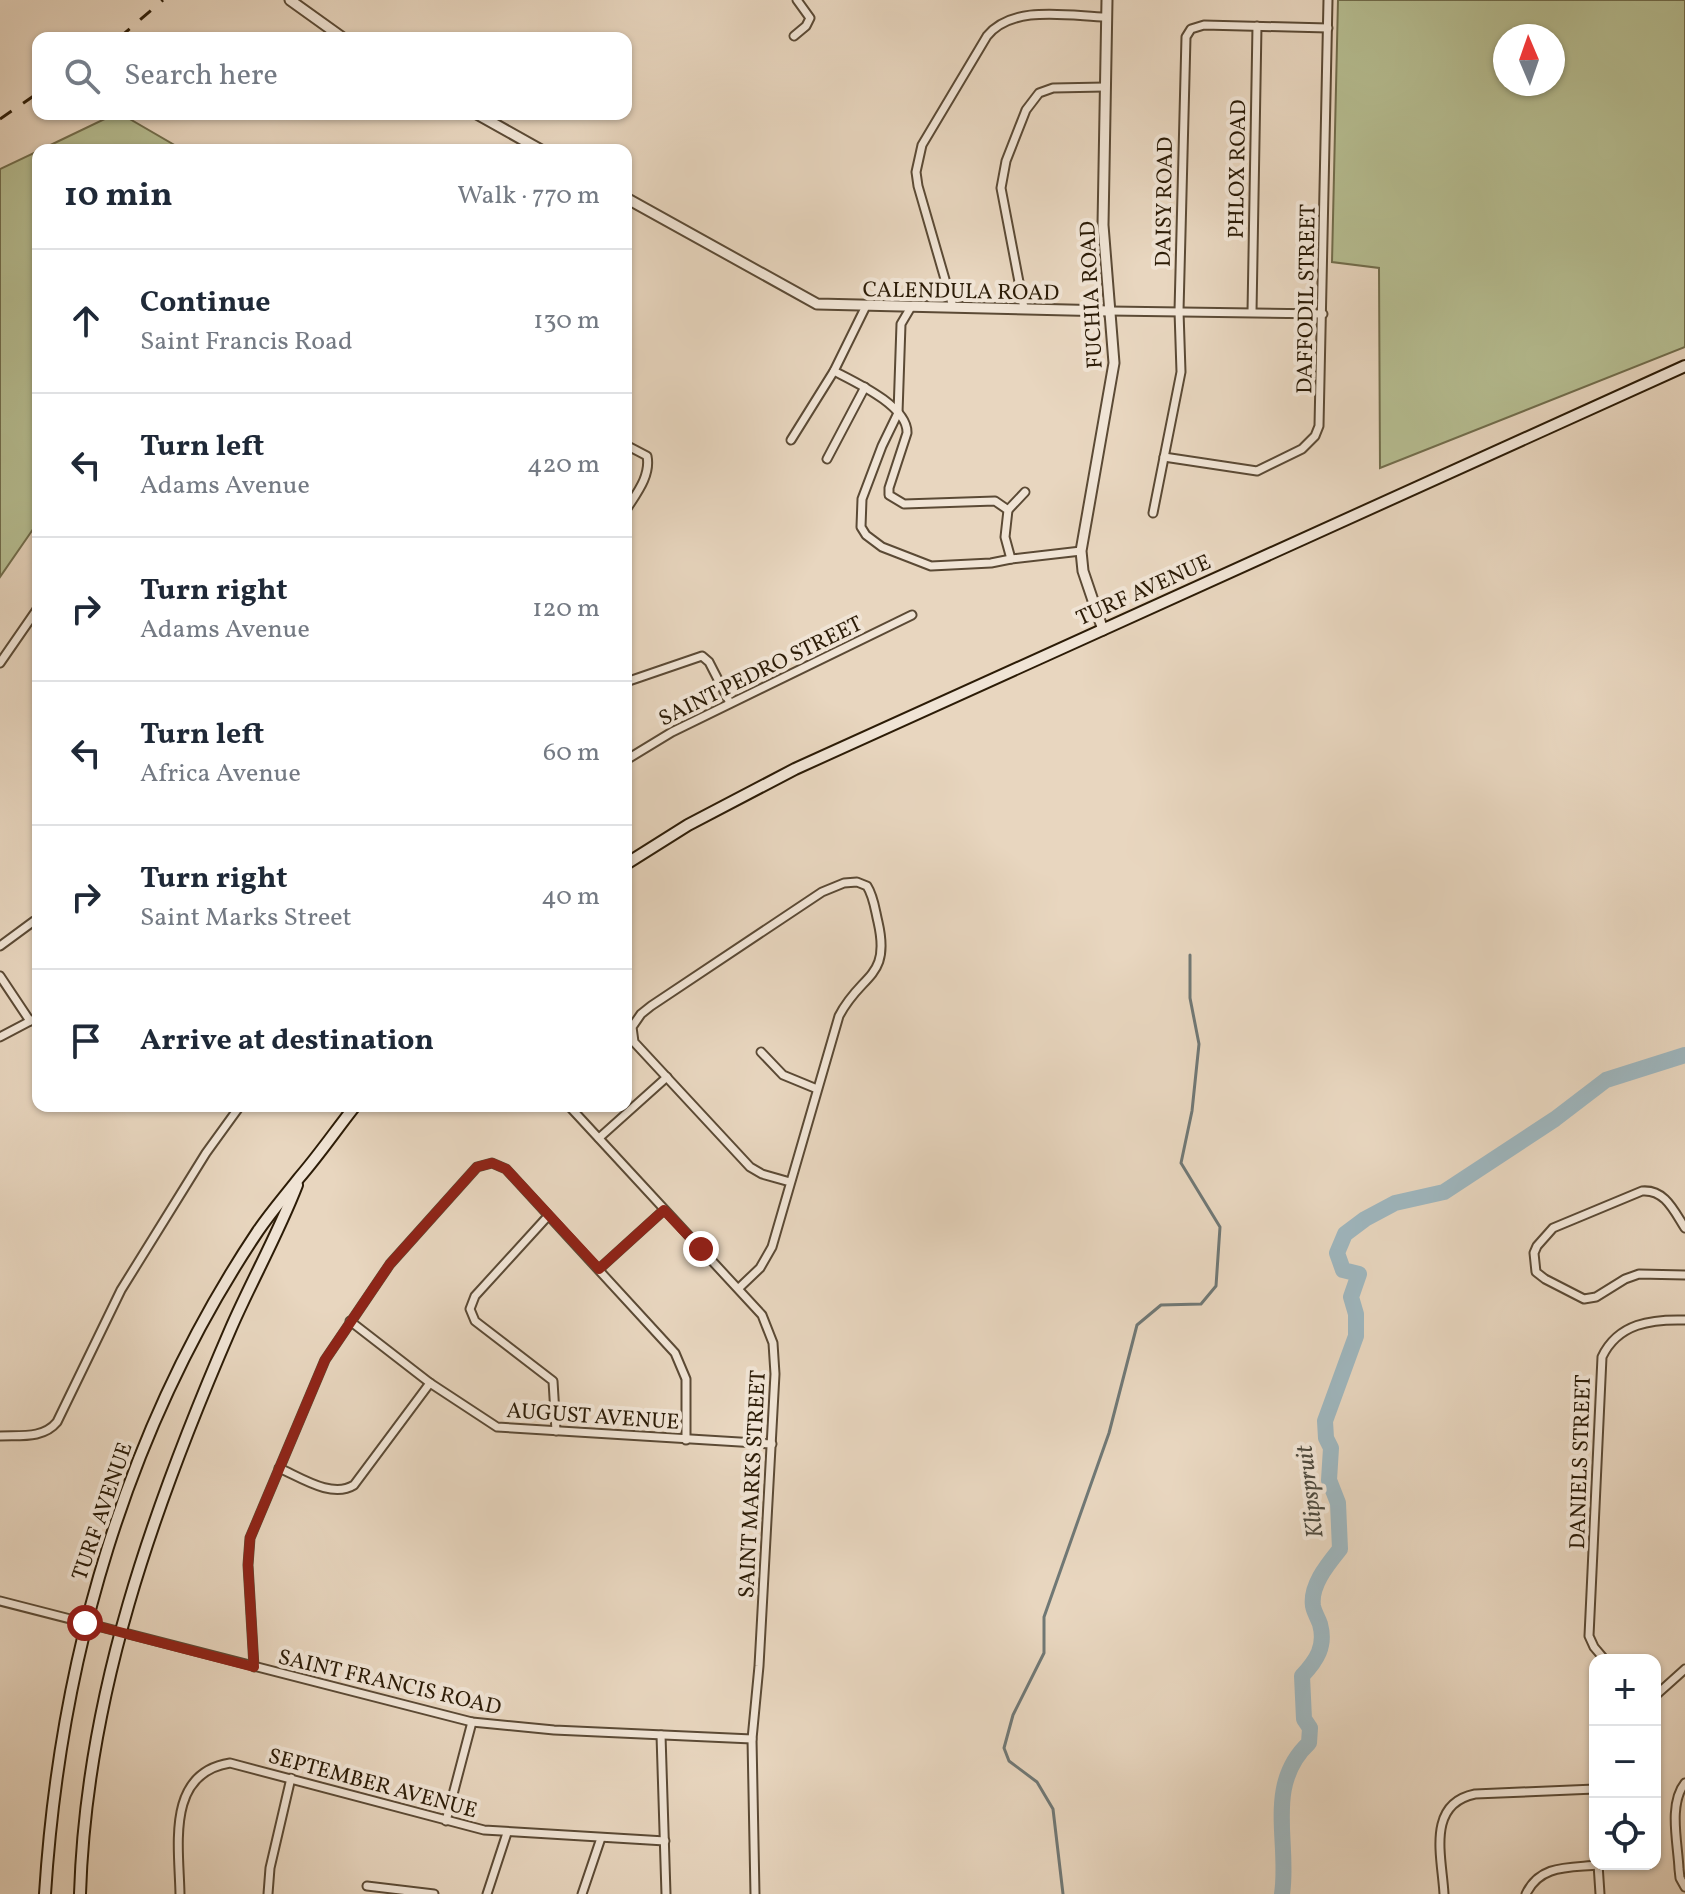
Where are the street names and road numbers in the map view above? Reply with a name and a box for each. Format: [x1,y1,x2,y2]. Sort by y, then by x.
street label: PHLOX ROAD [1222,99,1255,239]
street label: DAISY ROAD [1149,137,1182,268]
street label: DAFFODIL STREET [1290,204,1325,394]
street label: FUCHIA ROAD [1073,220,1112,370]
street label: CALENDULA ROAD [862,275,1060,310]
street label: TURF AVENUE [1072,548,1216,635]
street label: SAINT PEDRO STREET [654,609,868,735]
street label: SAINT MARKS STREET [732,1369,775,1599]
street label: DANIELS STREET [1563,1374,1600,1550]
street label: AUGUST AVENUE [505,1396,680,1439]
street label: TURF AVENUE [65,1438,142,1585]
street label: SAINT FRANCIS ROAD [275,1643,504,1724]
street label: SEPTEMBER AVENUE [264,1742,480,1827]

